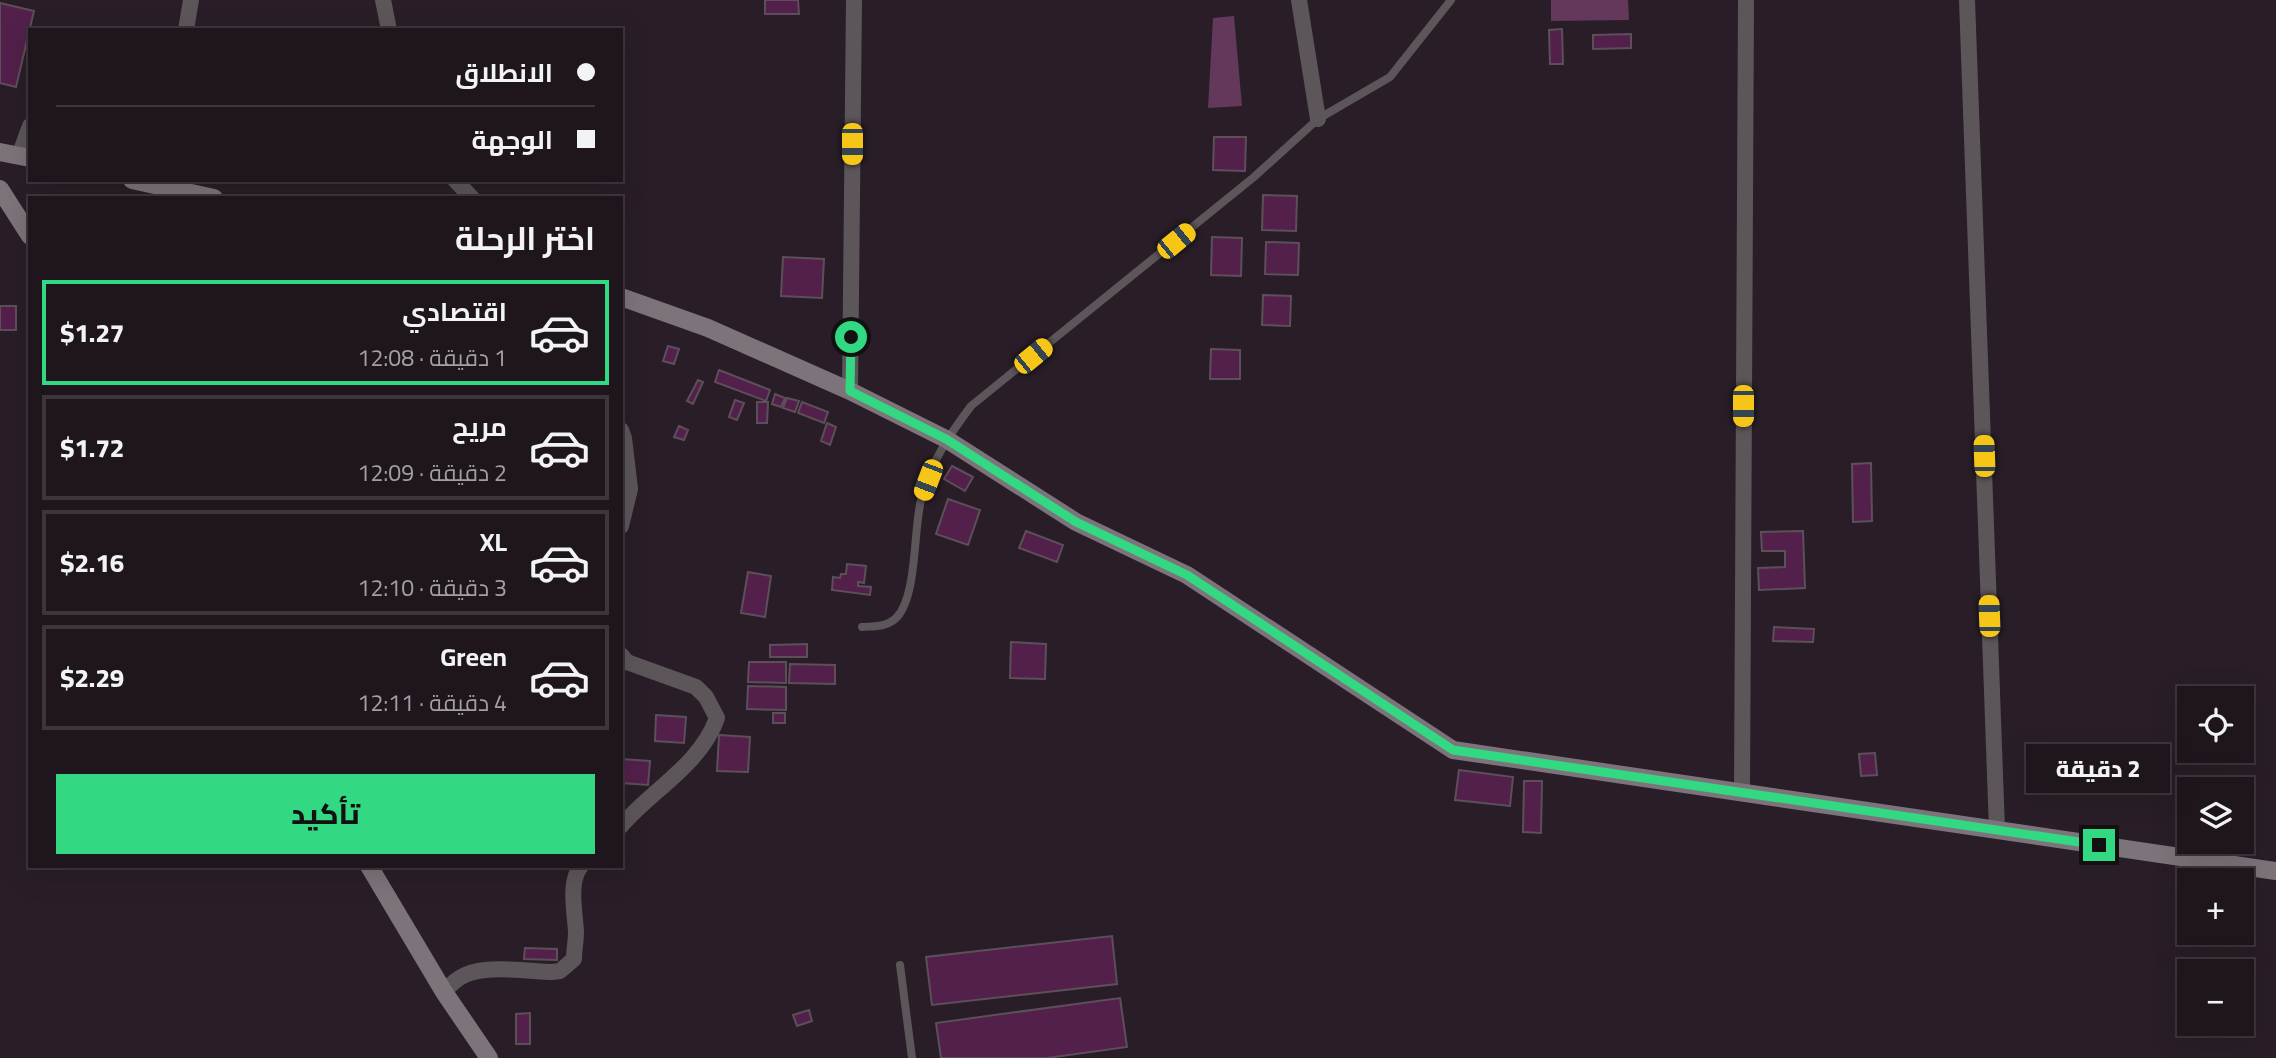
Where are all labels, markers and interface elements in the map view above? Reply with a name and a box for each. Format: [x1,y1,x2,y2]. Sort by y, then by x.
text: الانطلاق [455,48,553,97]
text: الوجهة [472,115,553,164]
car [842,123,863,165]
text: اختر الرحلة [455,208,595,268]
car [1154,220,1199,262]
text: اقتصادي [402,287,507,336]
icon: car [528,301,591,364]
text: $1.27 [60,308,124,357]
route start [835,321,867,353]
car [1011,335,1056,377]
text: 1 دقيقة · 12:08 [358,336,507,379]
car [1733,385,1754,427]
text: مريح [452,402,507,451]
icon: car [528,416,591,479]
text: $1.72 [60,423,124,472]
car [1973,435,1996,477]
text: 2 دقيقة · 12:09 [358,451,507,494]
car [911,457,946,503]
text: XL [480,517,507,566]
icon: car [528,531,591,594]
text: $2.16 [60,538,124,587]
text: 3 دقيقة · 12:10 [358,566,507,609]
car [1978,595,2001,637]
text: Green [440,632,507,681]
icon: car [528,646,591,709]
text: $2.29 [60,653,124,702]
text: 4 دقيقة · 12:11 [358,681,507,724]
map controls [2177,686,2254,1036]
button: locate [2177,686,2254,763]
callout: 2 دقيقة [2027,744,2171,792]
text: 2 دقيقة [2056,747,2140,790]
button: تأكيد [56,774,595,854]
button: layers [2177,777,2254,854]
route end [2083,829,2115,861]
button: + [2177,868,2254,945]
button: − [2177,959,2254,1036]

